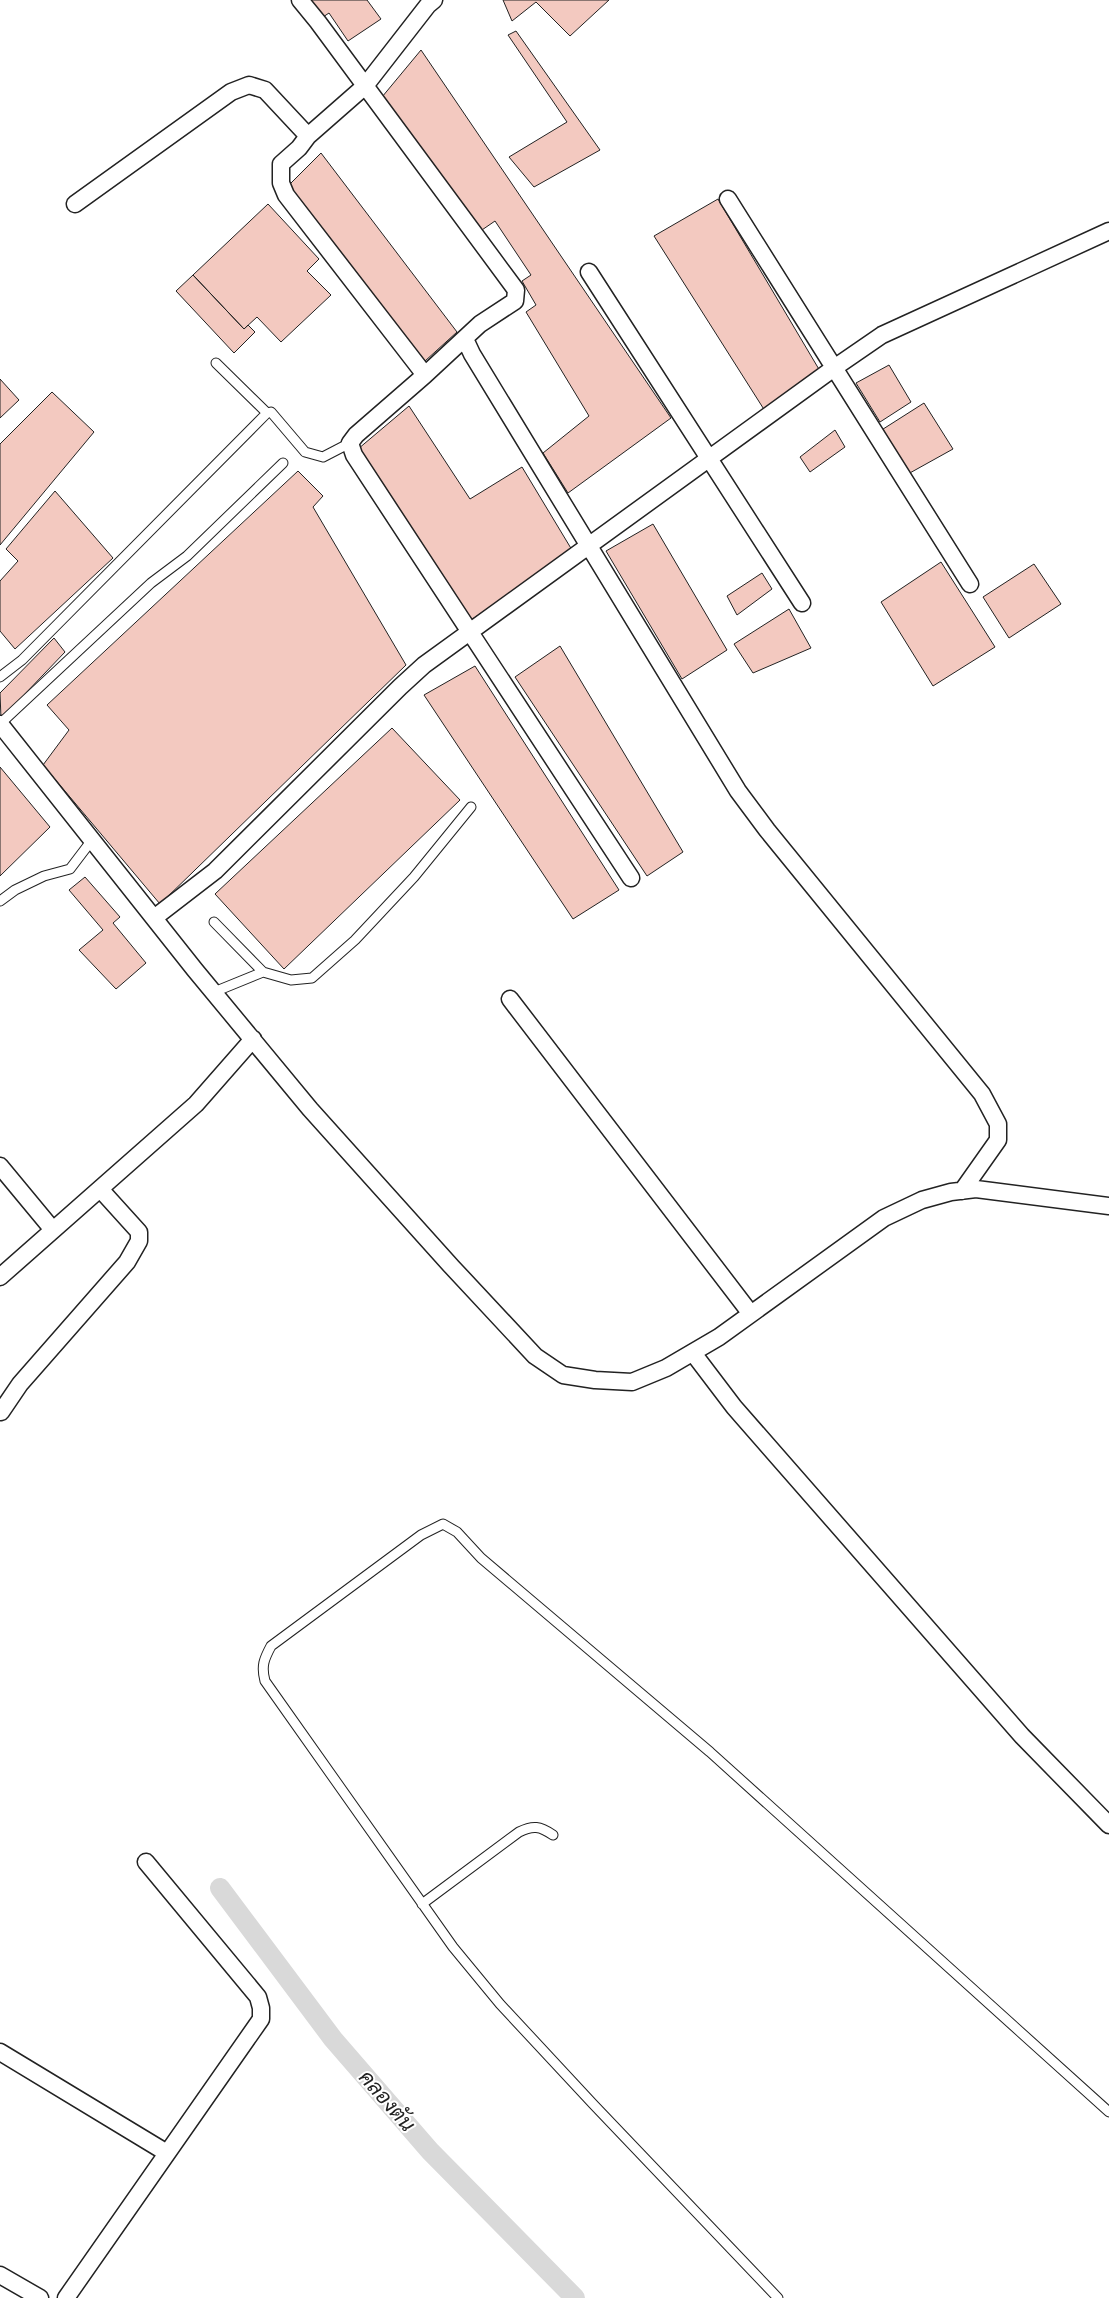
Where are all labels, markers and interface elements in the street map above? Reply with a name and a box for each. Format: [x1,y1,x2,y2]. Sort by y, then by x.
water label: คลองตัน [354,2065,421,2137]

